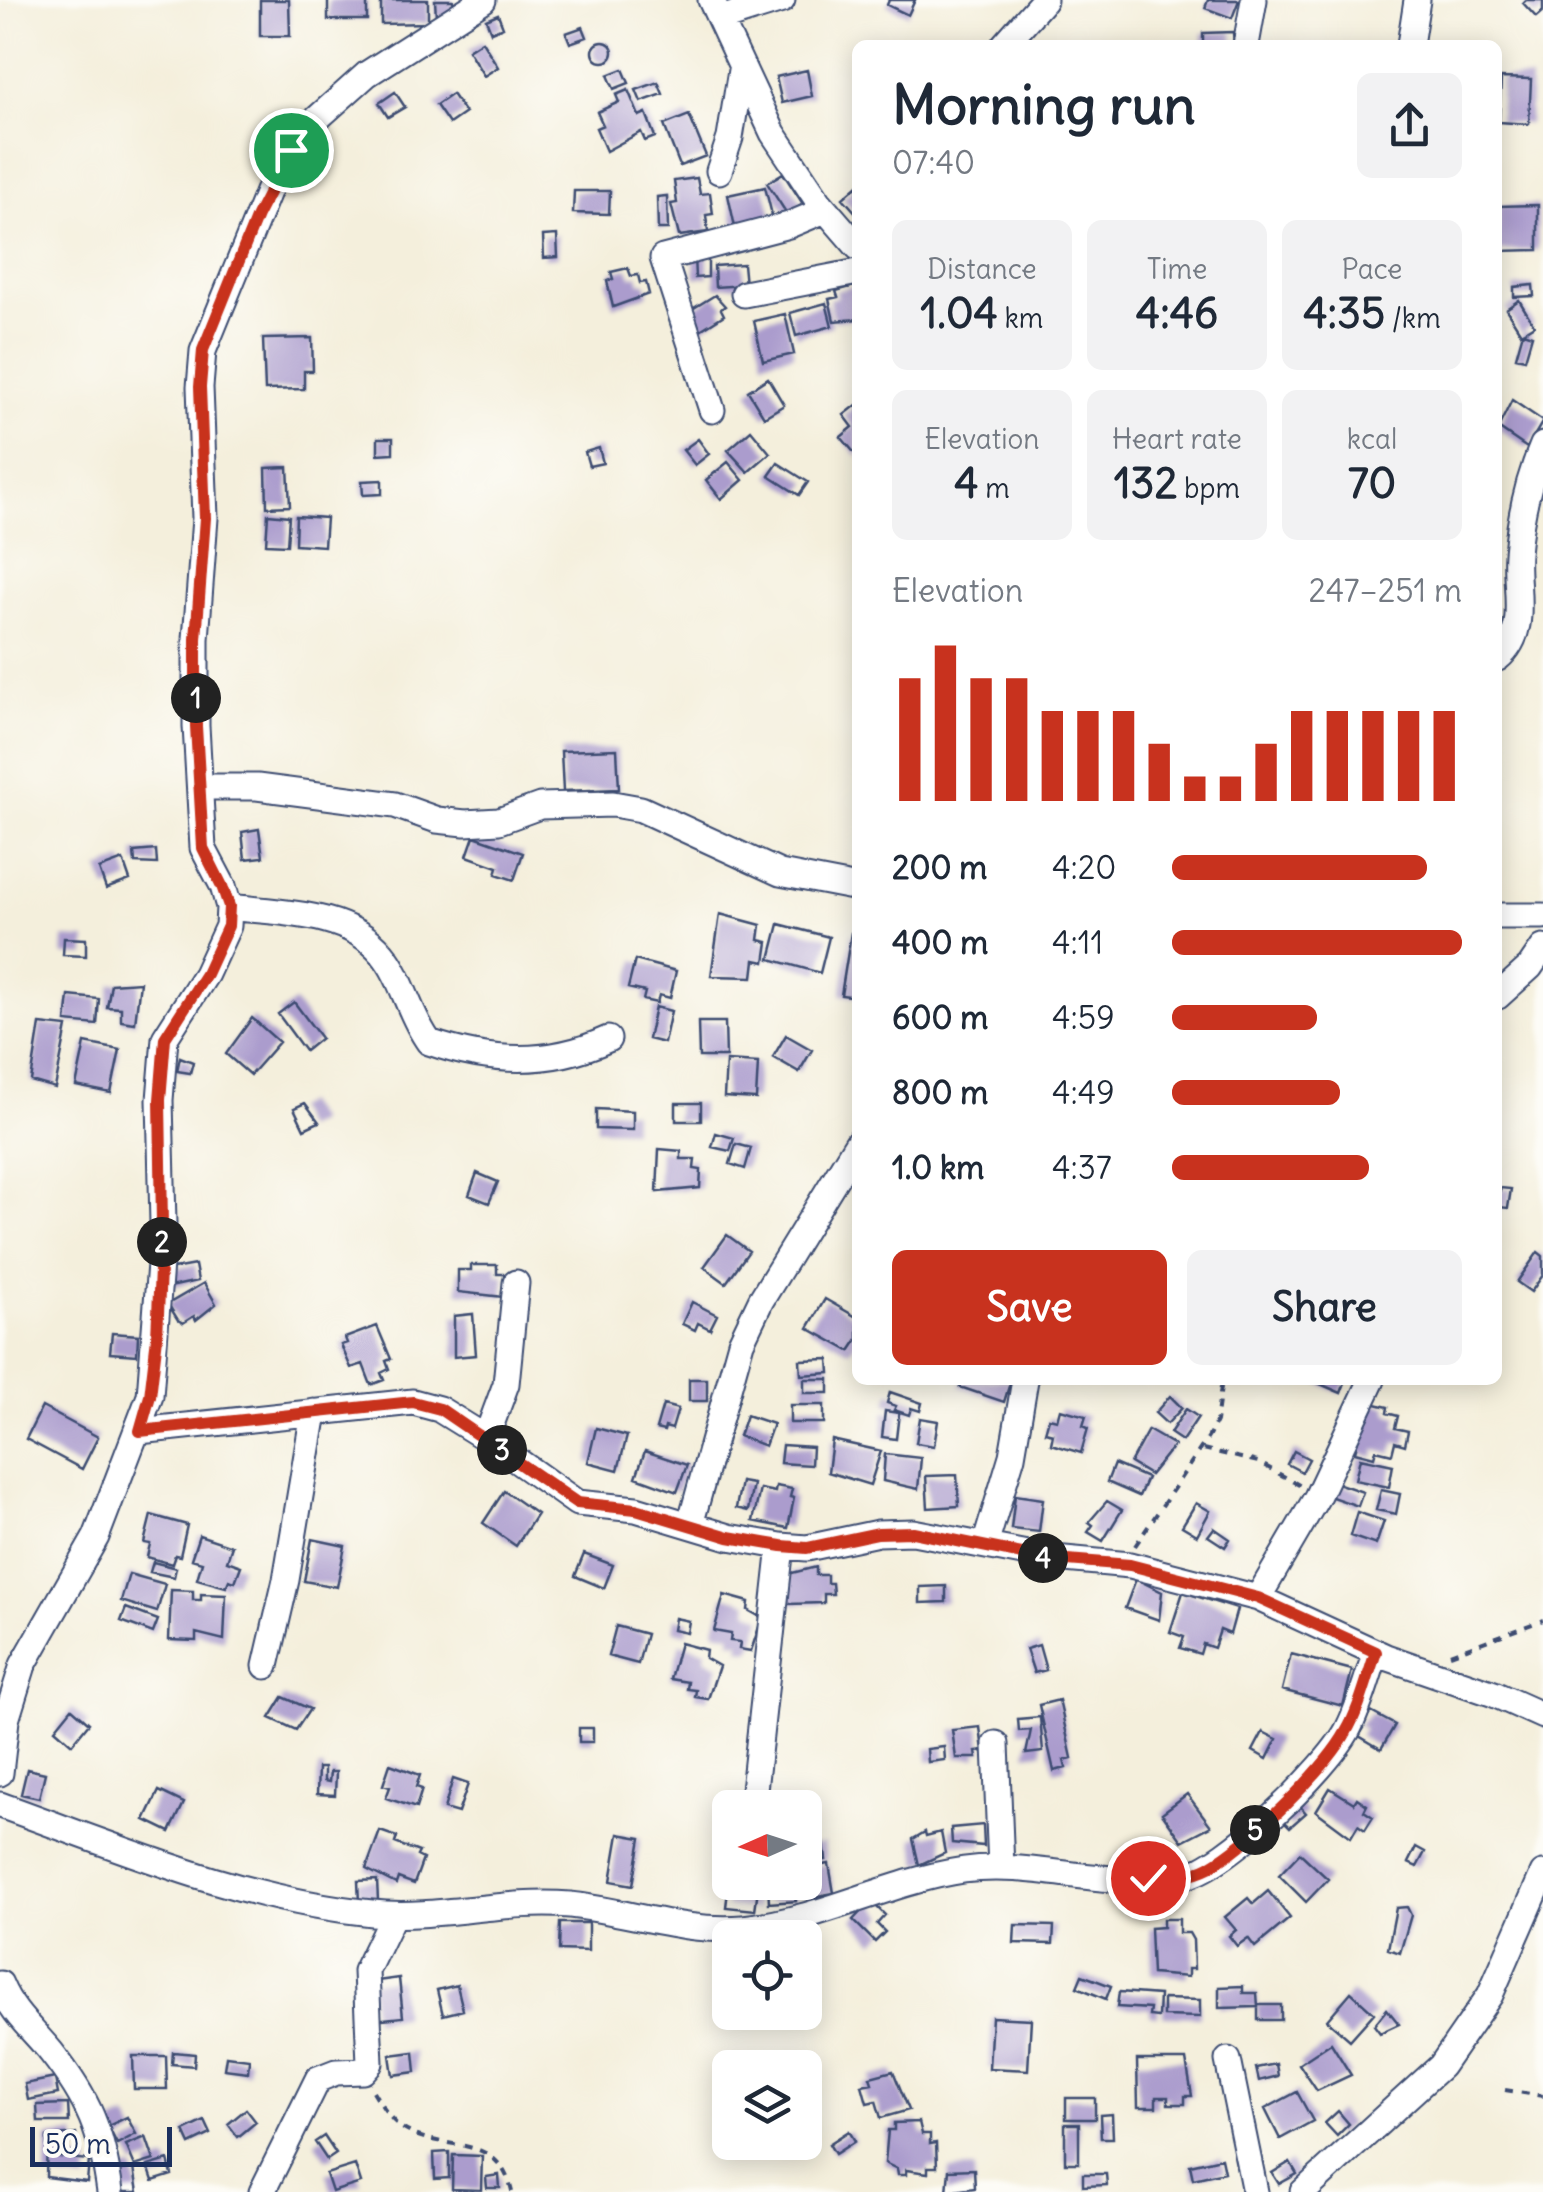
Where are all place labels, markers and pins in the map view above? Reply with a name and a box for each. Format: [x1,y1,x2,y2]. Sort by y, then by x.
pin [249,108,334,193]
pin: 1 [171,673,221,723]
pin: 2 [137,1217,187,1267]
pin: 3 [477,1425,527,1475]
pin: 4 [1018,1533,1068,1583]
pin: 5 [1230,1805,1280,1855]
pin [1106,1836,1191,1921]

